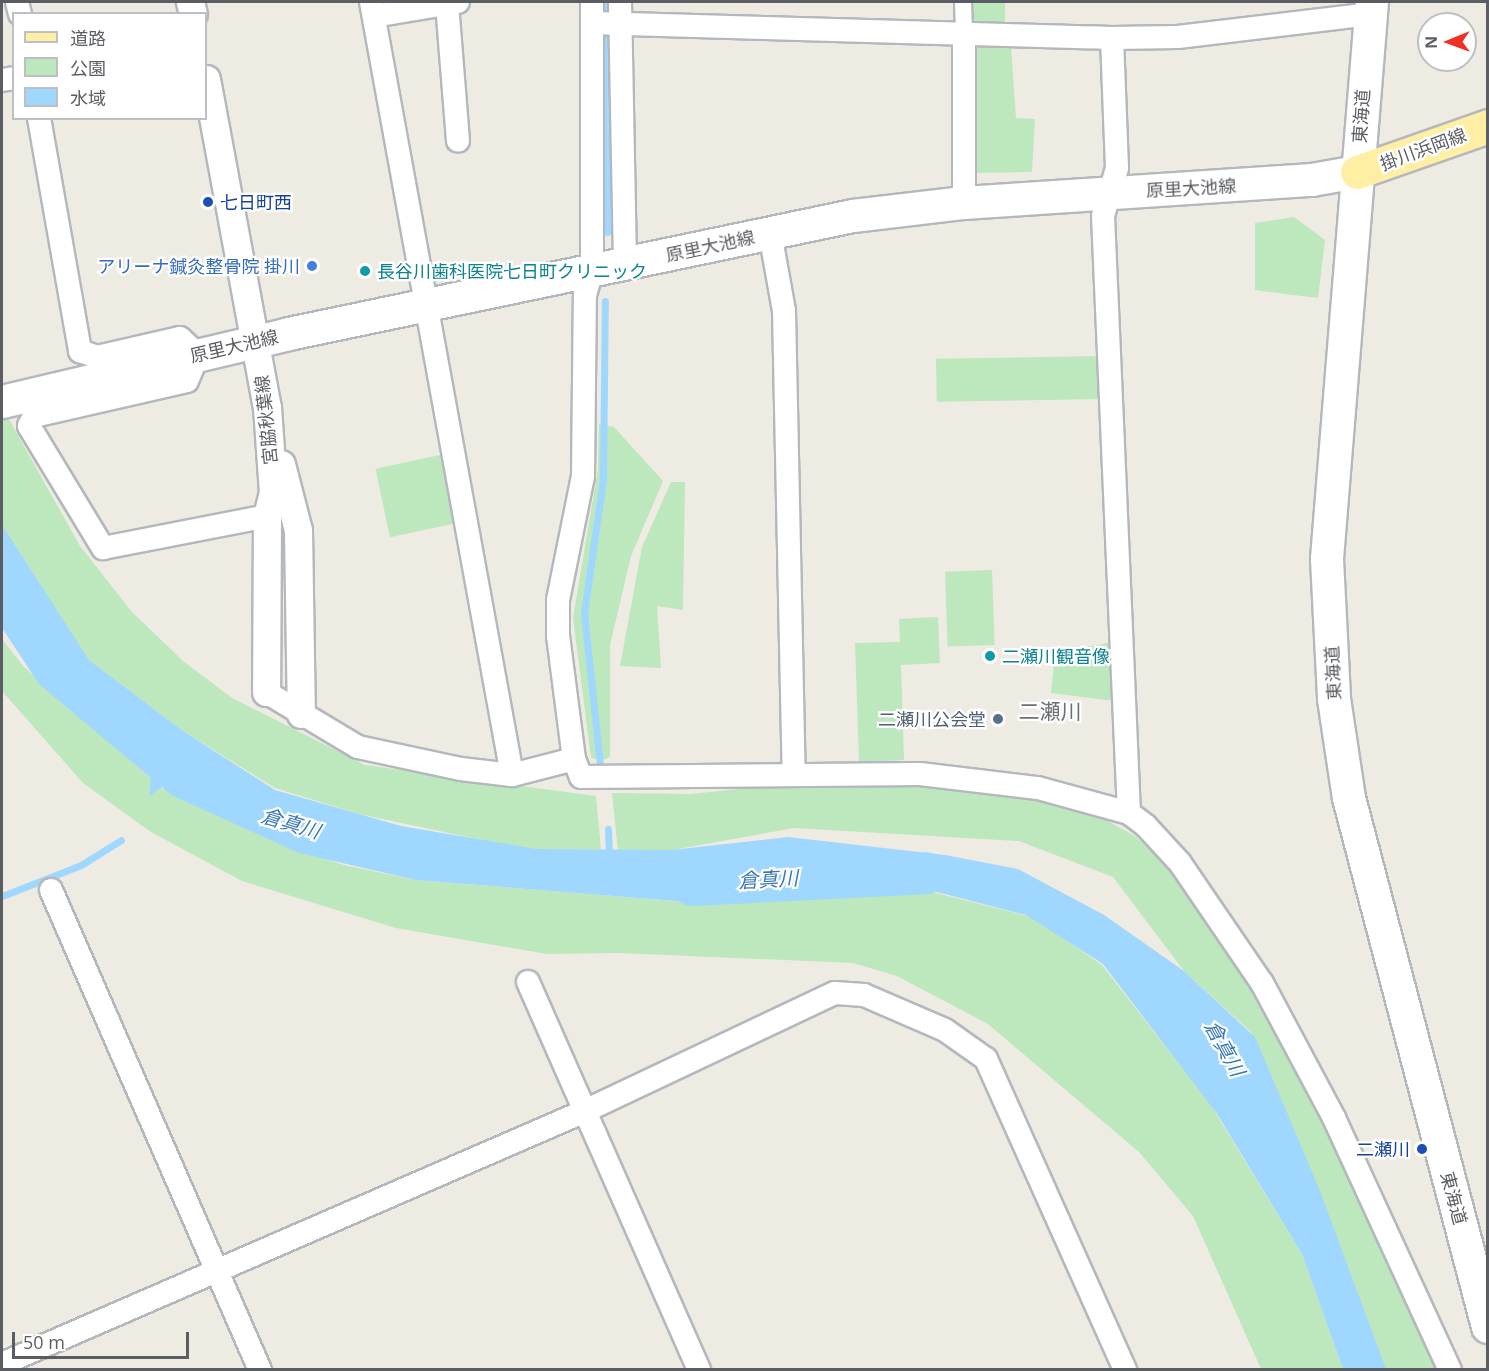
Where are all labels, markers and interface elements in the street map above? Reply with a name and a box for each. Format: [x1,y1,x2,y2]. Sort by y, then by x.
legend [12,12,207,120]
north arrow [1417,12,1477,72]
text: 道路 [70,26,106,50]
text: N [1420,36,1442,49]
text: 公園 [70,56,106,80]
text: 水域 [70,86,106,110]
street label: 東海道 [1348,88,1374,144]
street label: 掛川浜岡線 [1377,123,1469,175]
street label: 原里大池線 [1145,175,1237,201]
place label: 七日町西 [220,191,292,213]
marker: 七日町西 [201,195,215,209]
street label: 原里大池線 [664,226,756,266]
place label: アリーナ鍼灸整骨院 掛川 [97,255,300,277]
marker: アリーナ鍼灸整骨院 掛川 [305,259,319,273]
place label: 長谷川歯科医院七日町クリニック [377,260,647,282]
marker: 長谷川歯科医院七日町クリニック [358,264,372,278]
street label: 原里大池線 [188,325,280,367]
street label: 宮脇秋葉線 [251,374,281,466]
place label: 二瀬川観音像 [1002,645,1110,667]
street label: 東海道 [1321,645,1345,701]
marker: 二瀬川観音像 [983,649,997,663]
district label: 二瀬川 [1019,698,1081,724]
place label: 二瀬川公会堂 [878,708,986,730]
marker: 二瀬川公会堂 [991,712,1005,726]
water label: 倉真川 [259,803,323,843]
water label: 倉真川 [737,865,799,893]
water label: 倉真川 [1200,1016,1250,1080]
place label: 二瀬川 [1356,1138,1410,1160]
marker: 二瀬川 [1415,1142,1429,1156]
street label: 東海道 [1437,1169,1471,1227]
scale bar [15,1320,192,1358]
text: 50 m [23,1330,65,1354]

